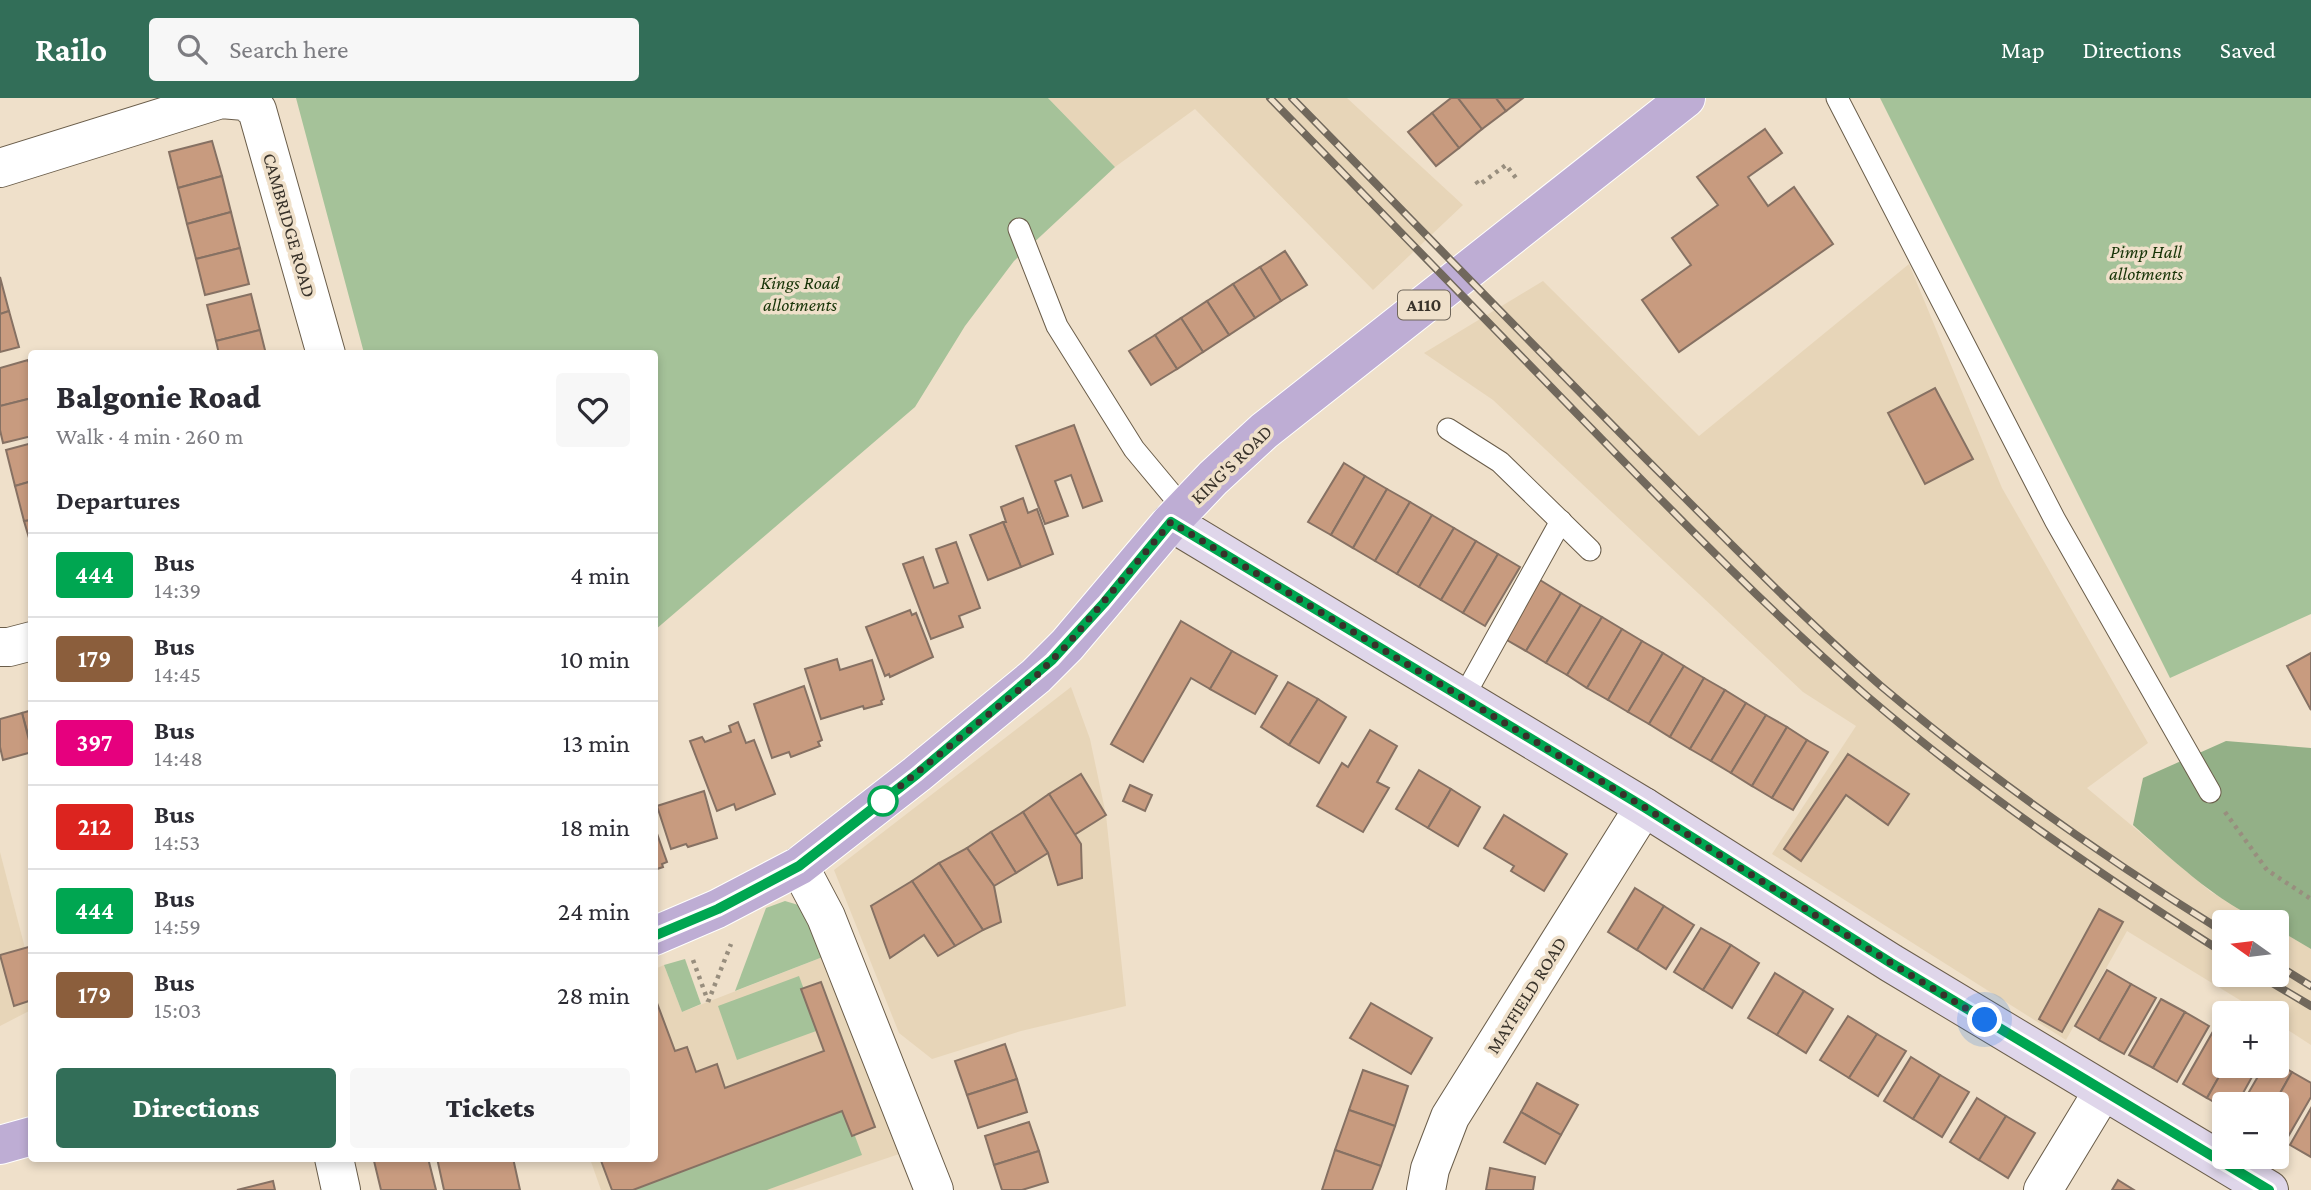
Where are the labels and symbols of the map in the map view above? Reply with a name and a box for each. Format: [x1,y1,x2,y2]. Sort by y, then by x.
street label: CAMBRIDGE ROAD [259,151,320,300]
park label: Pimp Hall allotments [2109,241,2183,284]
park label: Kings Road allotments [760,272,841,315]
road number: A110 [1398,290,1450,320]
street label: KING'S ROAD [1186,421,1276,508]
unlabelled marker [868,786,898,816]
north arrow [2212,910,2289,987]
street label: MAYFIELD ROAD [1482,933,1571,1057]
your location [1967,1002,2002,1037]

